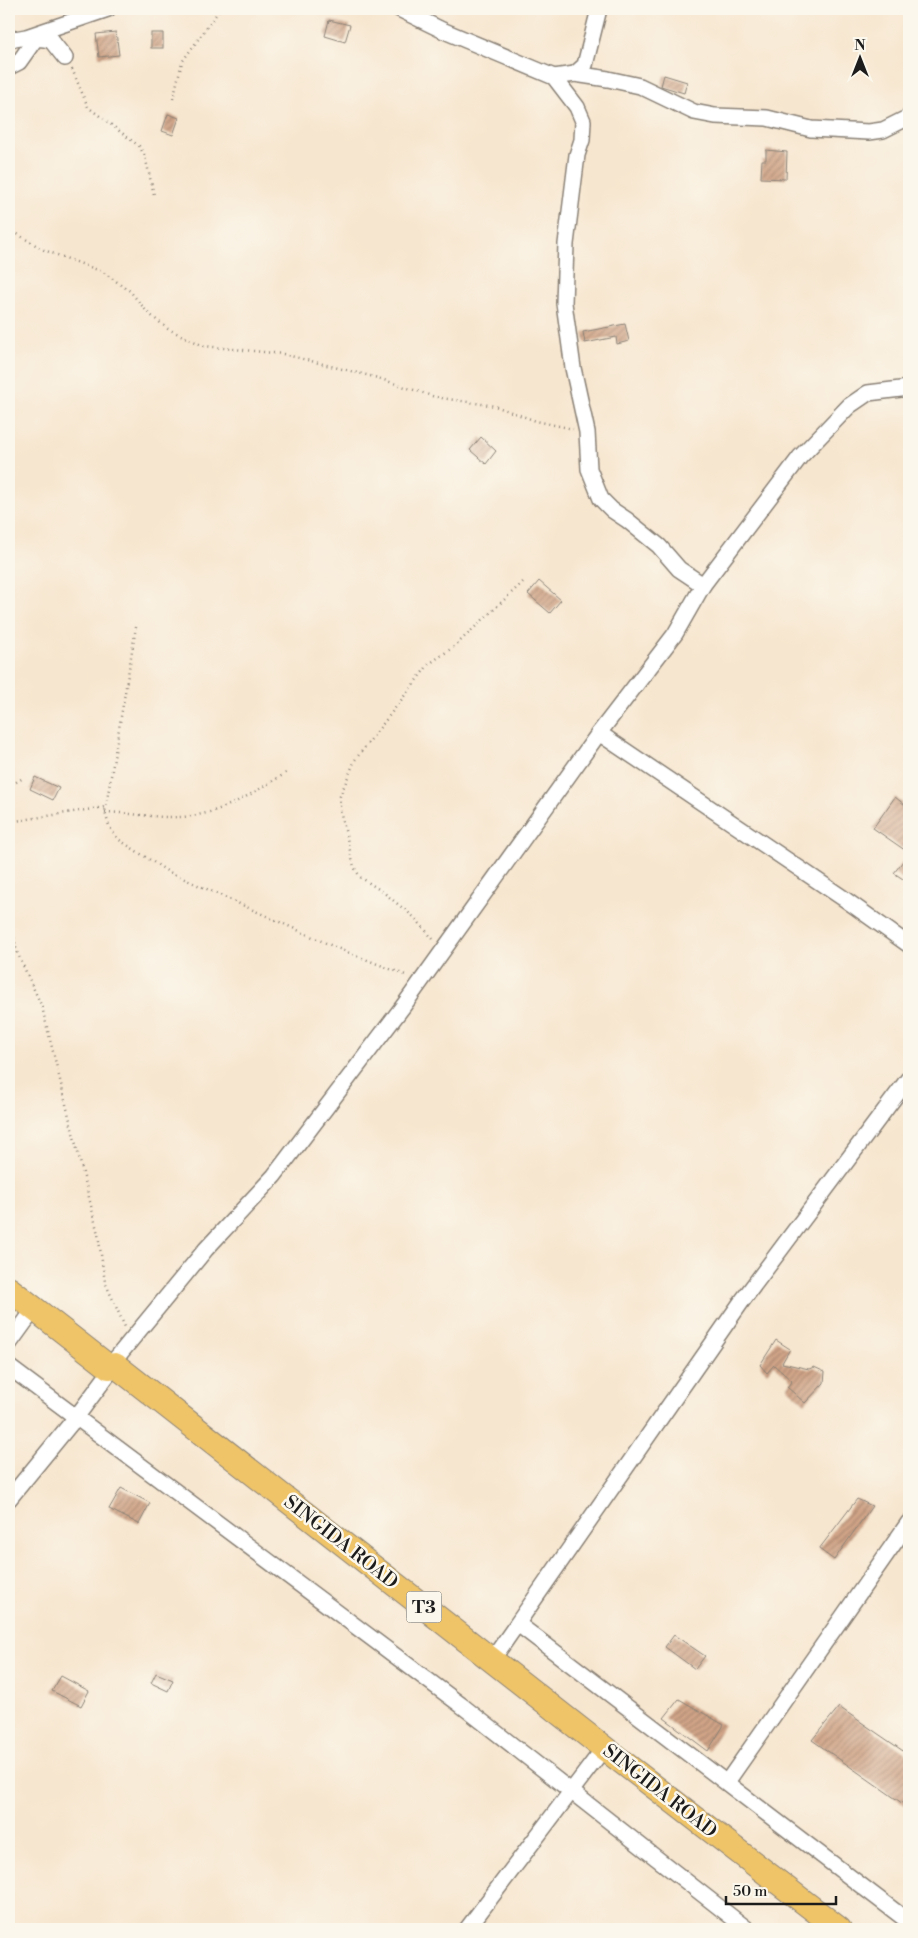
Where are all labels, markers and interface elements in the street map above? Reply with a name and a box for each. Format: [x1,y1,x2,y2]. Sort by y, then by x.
north arrow [836,32,886,82]
text: N [854,37,866,55]
street label: SINGIDA ROAD [279,1490,403,1594]
road number: T3 [406,1591,442,1622]
street label: SINGIDA ROAD [598,1739,722,1843]
scale bar [726,1873,836,1905]
text: 50 m [733,1882,767,1901]

